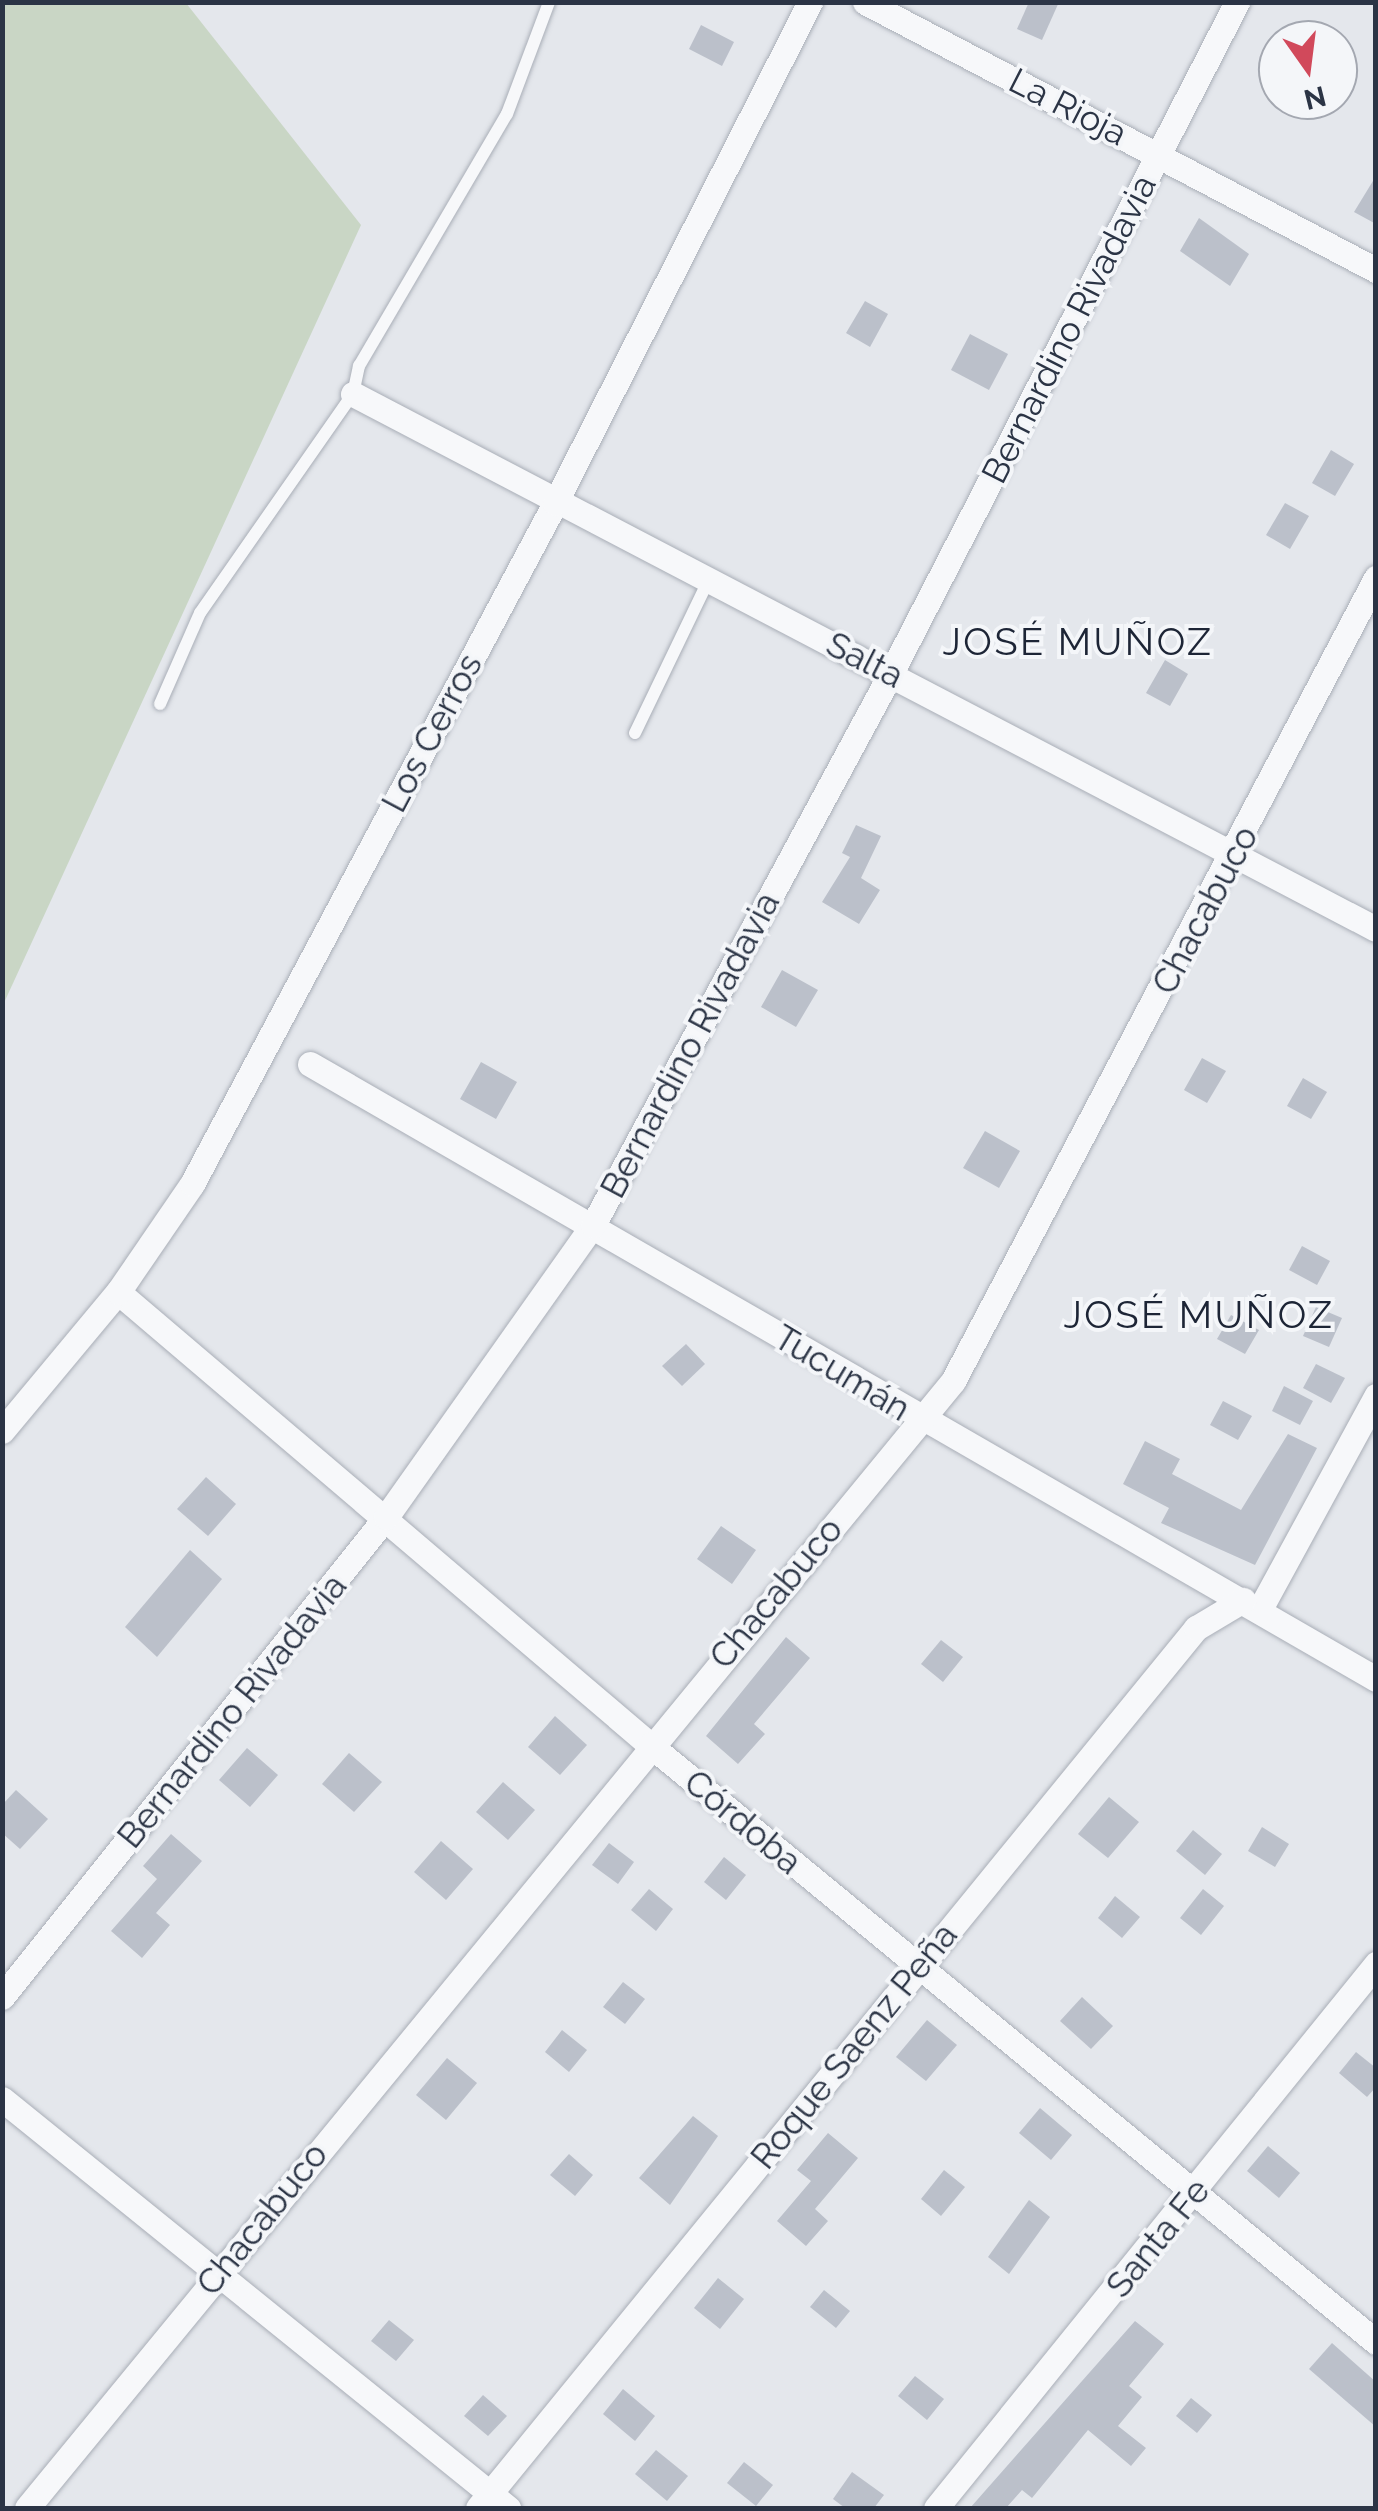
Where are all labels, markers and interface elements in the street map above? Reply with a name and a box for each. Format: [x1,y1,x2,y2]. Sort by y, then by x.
north arrow [1258,20,1358,120]
street label: La Rioja [1002,60,1134,154]
text: N [1301,79,1329,116]
street label: Bernardino Rivadavia [973,168,1165,490]
district label: JOSÉ MUÑOZ [943,619,1213,665]
street label: Salta [820,623,910,697]
street label: Los Cerros [373,647,491,819]
street label: Chacabuco [1143,819,1267,1001]
street label: Bernardino Rivadavia [592,885,788,1205]
district label: JOSÉ MUÑOZ [1064,1292,1334,1338]
street label: Tucumán [767,1316,917,1430]
street label: Chacabuco [701,1509,851,1677]
street label: Bernardino Rivadavia [109,1566,355,1856]
street label: Córdoba [676,1761,810,1883]
street label: Roque Saenz Peña [742,1915,966,2177]
street label: Chacabuco [188,2134,336,2304]
street label: Santa Fe [1098,2170,1218,2306]

